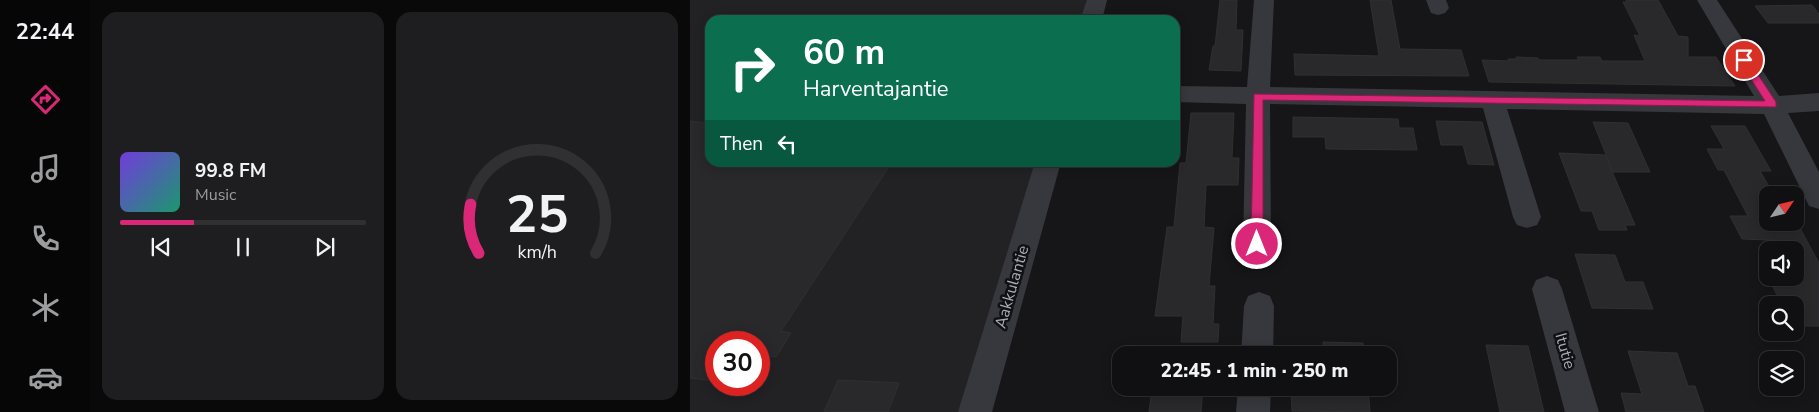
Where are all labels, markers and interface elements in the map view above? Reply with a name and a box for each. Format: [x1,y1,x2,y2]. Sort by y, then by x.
text: 22:44 [16,17,74,47]
text: 60 m [803,29,885,76]
icon: right [720,35,785,100]
pin [1723,39,1765,81]
icon: arrive [1730,46,1758,74]
text: Harventajantie [803,74,949,104]
icon: directions [28,82,63,117]
icon: left [773,130,801,158]
text: Then [720,131,763,157]
icon: music [28,151,63,186]
text: 99.8 FM [195,158,266,184]
text: 25 [506,179,568,250]
text: Music [195,184,236,206]
north arrow [1759,186,1804,231]
map controls [1759,186,1804,396]
position arrow [1230,217,1282,269]
icon: phone [28,221,63,256]
icon: previous [147,233,175,261]
icon: pause [229,233,257,261]
icon: next [311,233,339,261]
text: km/h [517,240,557,264]
button: sound [1759,241,1804,286]
street label: Aakkulantie [990,243,1034,331]
icon: climate [28,290,63,325]
button: search [1759,296,1804,341]
street label: Itutie [1549,330,1581,372]
speed limit sign: 30 [705,331,770,396]
button: layers [1759,351,1804,396]
text: 22:45 · 1 min · 250 m [1161,358,1348,384]
icon: car [28,360,63,395]

